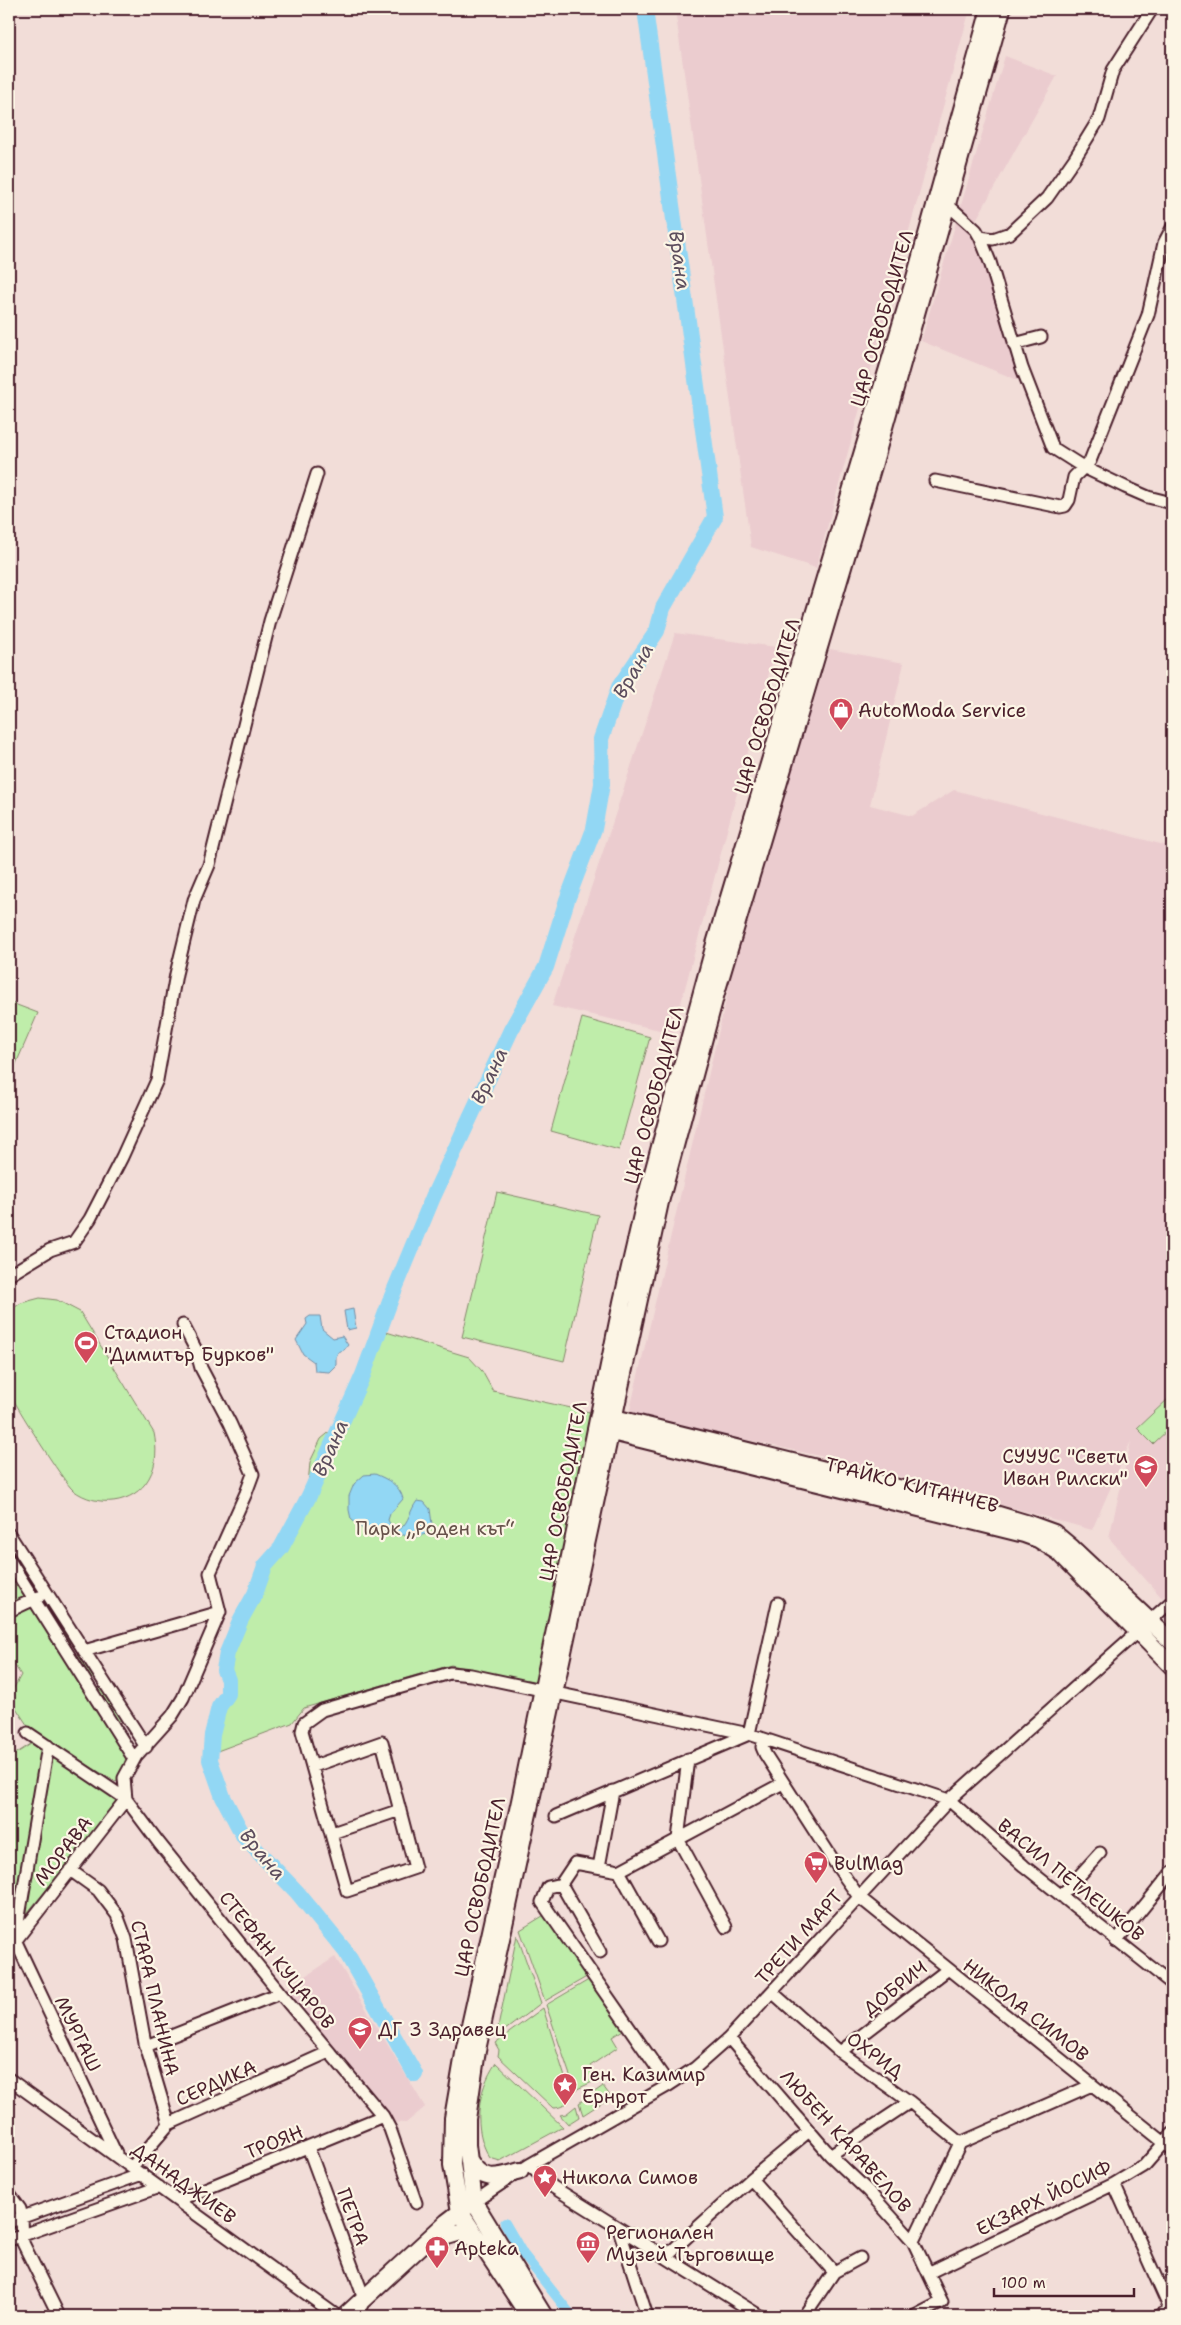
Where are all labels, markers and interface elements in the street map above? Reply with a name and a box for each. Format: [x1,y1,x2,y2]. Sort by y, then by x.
street label: ЦАР ОСВОБОДИТЕЛ [845,226,919,410]
water label: Врана [663,229,697,291]
street label: ЦАР ОСВОБОДИТЕЛ [728,615,806,797]
water label: Врана [607,639,659,703]
shop icon: AutoModa Service [828,697,854,731]
place label: AutoModa Service [858,698,1026,723]
street label: ЦАР ОСВОБОДИТЕЛ [618,1003,690,1187]
water label: Врана [465,1043,513,1109]
place label: Стадион "Димитър Бурков" [104,1320,274,1367]
sports icon: Стадион "Димитър Бурков" [73,1330,99,1364]
street label: ЦАР ОСВОБОДИТЕЛ [533,1399,593,1583]
water label: Врана [306,1415,354,1481]
place label: СУУУС "Свети Иван Рилски" [1002,1444,1128,1491]
street label: ТРАЙКО КИТАНЧЕВ [823,1451,1001,1519]
school or university icon: СУУУС "Свети Иван Рилски" [1133,1454,1159,1488]
park label: Парк „Роден кът“ [355,1516,515,1541]
street label: ЦАР ОСВОБОДИТЕЛ [449,1795,511,1979]
street label: МОРАВА [28,1811,98,1891]
street label: ВАСИЛ ПЕТЛЕШКОВ [992,1813,1150,1947]
water label: Врана [234,1823,292,1885]
supermarket icon: BulMag [803,1850,829,1884]
place label: BulMag [834,1851,903,1876]
street label: ТРЕТИ МАРТ [750,1884,848,1990]
street label: СТЕФАН КУЦАРОВ [214,1886,340,2034]
street label: СТАРА ПЛАНИНА [125,1918,185,2078]
street label: НИКОЛА СИМОВ [958,1953,1094,2067]
street label: ДОБРИЧ [857,1955,933,2021]
street label: МУРГАШ [49,1992,107,2076]
school or university icon: ДГ 3 Здравец [347,2016,373,2050]
place label: ДГ 3 Здравец [378,2017,506,2042]
street label: ОХРИД [842,2026,909,2084]
street label: СЕРДИКА [172,2054,260,2112]
place label: Ген. Казимир Ернрот [582,2062,706,2109]
street label: ЛЮБЕН КАРАВЕЛОВ [775,2064,917,2218]
place icon: Ген. Казимир Ернрот [552,2072,578,2106]
street label: ТРОЯН [241,2119,307,2165]
street label: ДАНАДЖИЕВ [127,2137,241,2229]
street label: ЕКЗАРХ ЙОСИФ [972,2154,1116,2242]
place icon: Никола Симов [532,2164,558,2198]
place label: Никола Симов [562,2165,698,2190]
street label: ПЕТРА [331,2185,375,2249]
place label: Регионален Музей Търговище [606,2220,775,2267]
museum icon: Регионален Музей Търговище [575,2230,601,2264]
pharmacy icon: Apteka [424,2235,450,2269]
place label: Apteka [454,2236,519,2261]
scale bar [994,2265,1134,2297]
text: 100 m [1001,2273,1046,2293]

